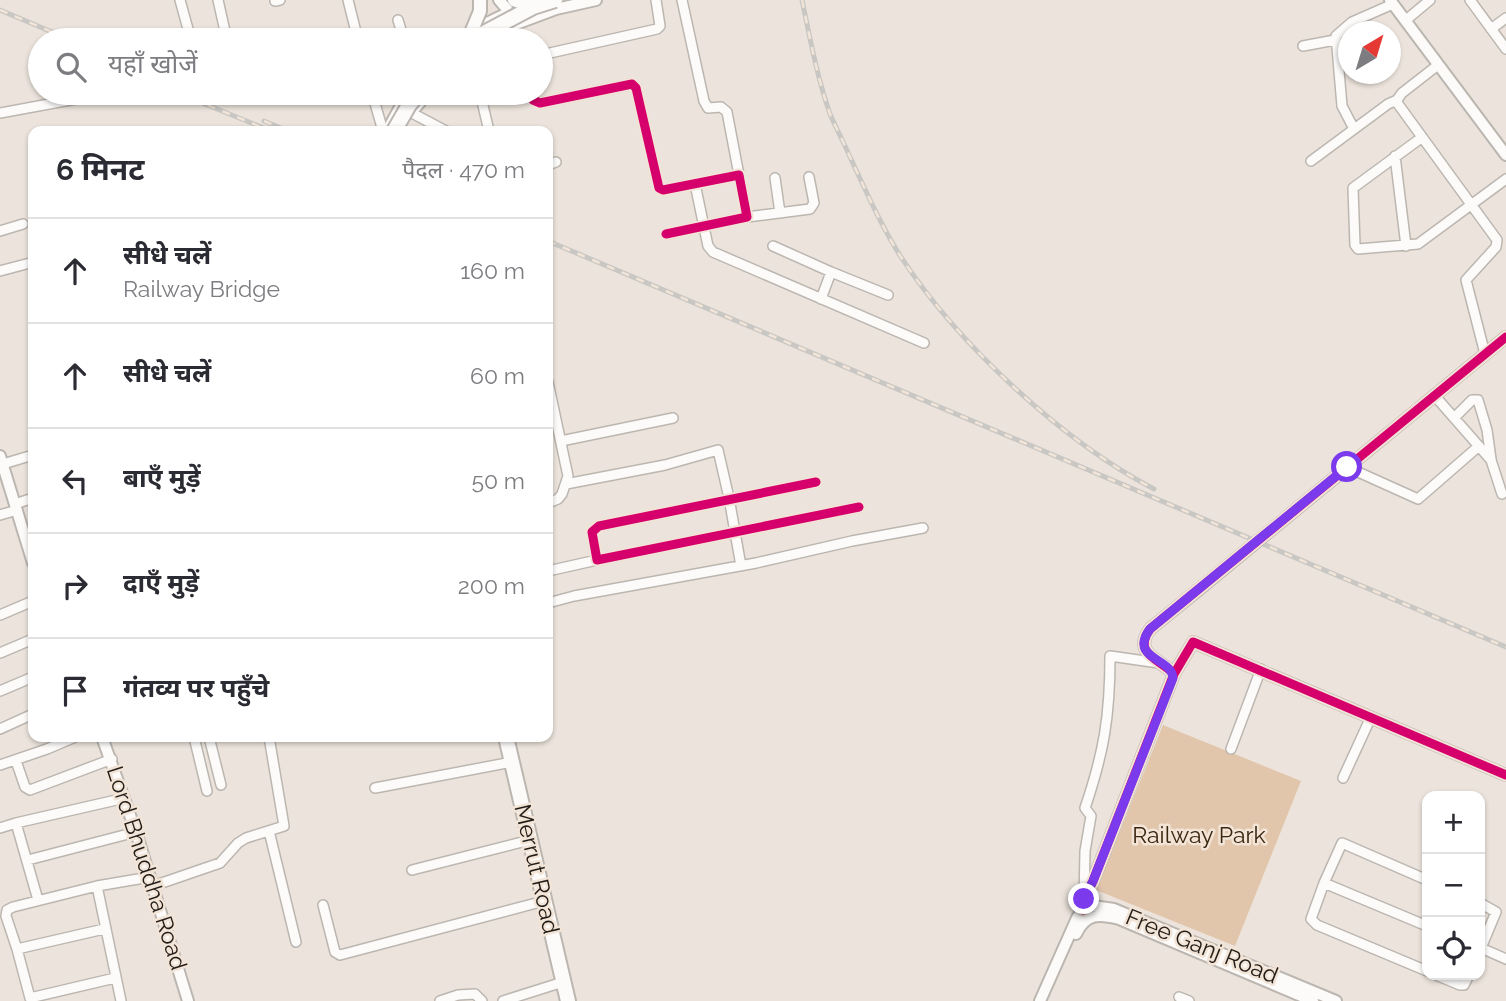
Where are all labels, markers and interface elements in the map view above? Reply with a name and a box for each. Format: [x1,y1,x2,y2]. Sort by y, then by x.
north arrow [1338,21,1401,84]
search box [28,28,553,105]
icon: search [52,48,90,86]
text: यहाँ खोजें [108,49,198,79]
text: 6 मिनट [56,152,144,187]
text: पैदल · 470 m [402,156,525,183]
text: सीधे चलें [123,240,211,270]
icon: ahead [56,252,94,290]
text: 160 m [460,257,525,284]
text: Railway Bridge [123,275,280,302]
icon: ahead [56,357,94,395]
text: सीधे चलें [123,358,211,388]
text: 60 m [470,362,525,389]
route start [1331,451,1362,482]
icon: left [56,462,94,500]
text: बाएँ मुड़ें [123,463,201,493]
text: 50 m [471,467,525,494]
icon: right [56,567,94,605]
text: दाएँ मुड़ें [123,568,199,598]
text: 200 m [458,572,525,599]
icon: arrive [56,672,94,710]
text: गंतव्य पर पहुँचे [123,673,269,703]
street label: Lord Bhuddha Road [102,763,193,973]
map controls [1422,791,1485,980]
button: + [1422,791,1485,854]
street label: Merrut Road [509,802,565,936]
park label: Railway Park [1132,821,1266,848]
button: − [1422,854,1485,917]
route end [1068,883,1099,914]
street label: Free Ganj Road [1122,903,1282,988]
button: locate [1422,917,1485,980]

